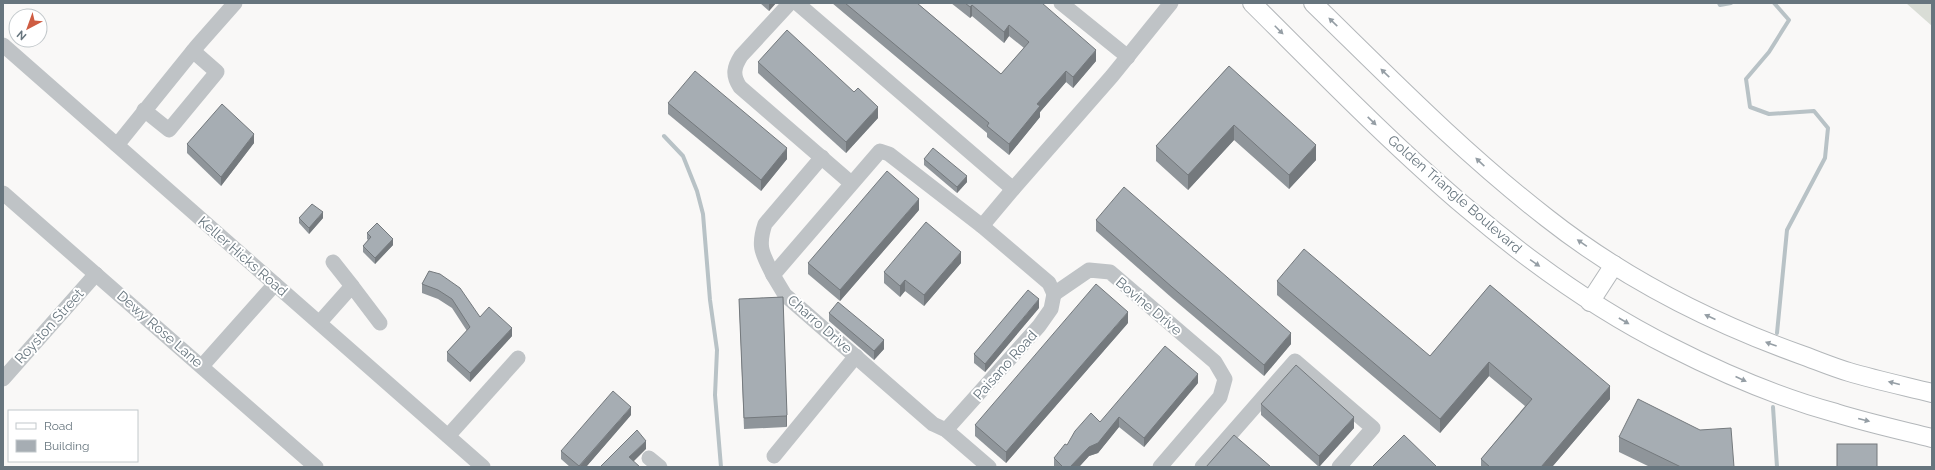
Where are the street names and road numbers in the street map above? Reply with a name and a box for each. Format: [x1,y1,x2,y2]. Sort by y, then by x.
street label: Golden Triangle Boulevard [1385,132,1525,256]
street label: Keller Hicks Road [195,213,291,299]
street label: Bovine Drive [1113,274,1185,338]
street label: Royston Street [11,285,87,367]
street label: Dewy Rose Lane [114,287,206,371]
street label: Charro Drive [784,292,856,356]
street label: Paisano Road [970,327,1040,403]

